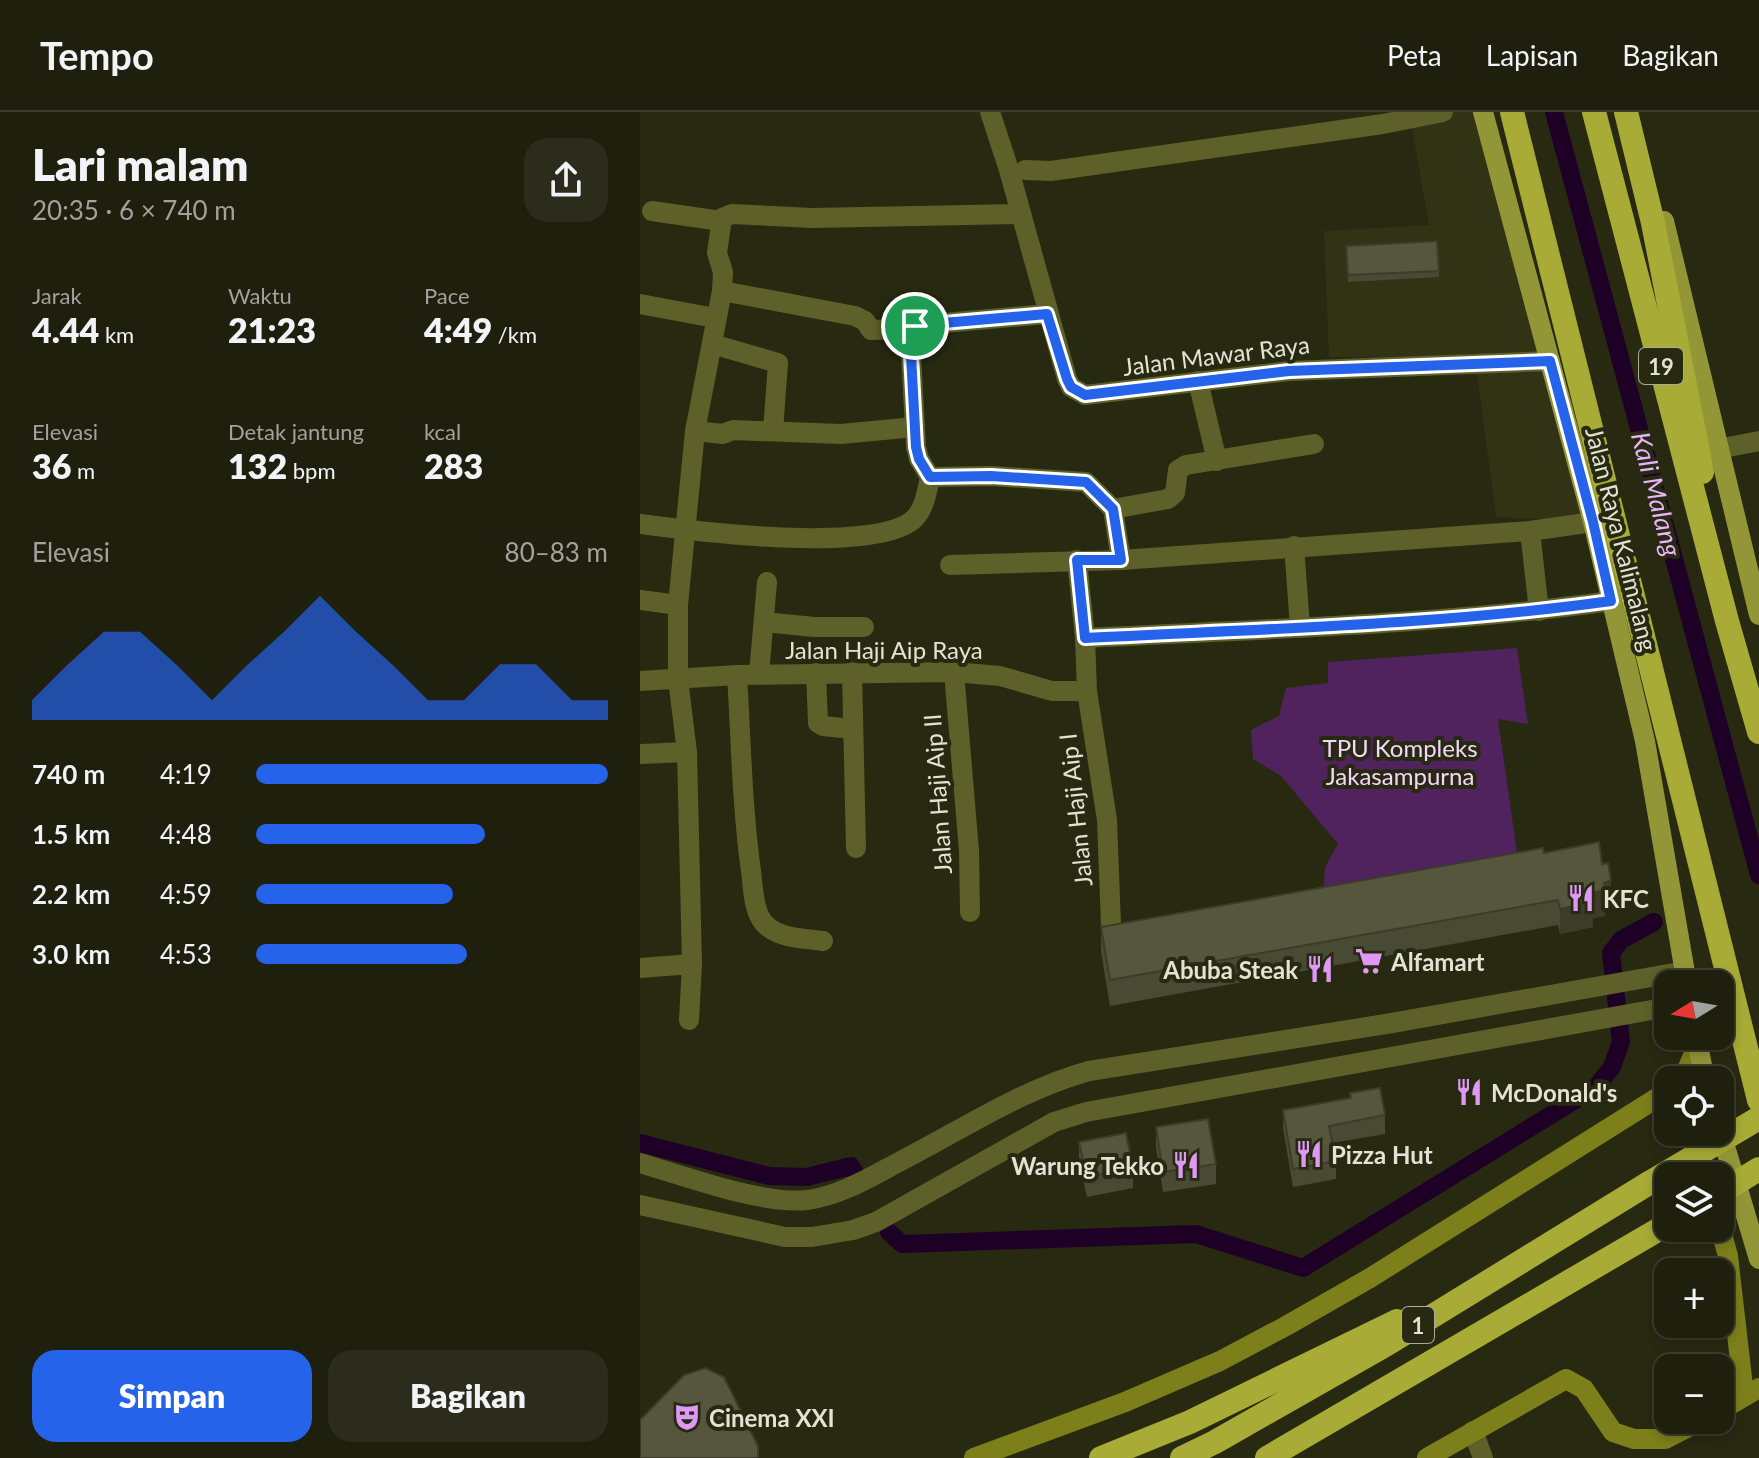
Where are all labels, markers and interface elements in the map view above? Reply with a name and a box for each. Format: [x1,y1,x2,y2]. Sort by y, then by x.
text: Tempo [40,32,154,78]
text: Peta [1387,38,1442,72]
text: Lapisan [1486,38,1578,72]
text: Bagikan [1622,38,1719,72]
text: Lari malam [32,138,248,190]
button: share [524,138,608,222]
text: 20:35 · 6 × 740 m [32,194,236,226]
text: Jarak [32,282,82,309]
text: Waktu [228,282,292,309]
text: Pace [424,282,470,309]
pin [881,292,949,360]
icon: arrive [893,304,937,348]
text: 4.44 [32,309,99,350]
text: 21:23 [228,309,316,350]
text: 4:49 [424,309,492,350]
text: km [99,321,134,348]
text: /km [492,321,537,348]
street label: Jalan Mawar Raya [1121,329,1311,381]
road number: 19 [1639,348,1683,384]
text: Elevasi [32,418,98,445]
text: Detak jantung [228,418,364,445]
text: kcal [424,418,461,445]
street label: Jalan Raya Kalimalang [1580,424,1664,654]
water label: Kali Malang [1625,428,1689,560]
text: 36 [32,445,71,486]
text: 132 [228,445,287,486]
text: 283 [424,445,483,486]
text: m [71,457,95,484]
text: bpm [287,457,336,484]
text: Elevasi [32,536,110,568]
text: 80–83 m [505,536,608,568]
street label: Jalan Haji Aip Raya [785,635,983,664]
street label: Jalan Haji Aip II [917,713,957,875]
street label: Jalan Haji Aip I [1053,732,1097,888]
park label: TPU Kompleks Jakasampurna [1322,733,1478,790]
text: 740 m [32,758,105,790]
text: 4:19 [160,758,212,790]
text: 1.5 km [32,818,110,850]
text: 4:48 [160,818,212,850]
text: 2.2 km [32,878,110,910]
text: 4:59 [160,878,212,910]
restaurant icon: KFC [1566,883,1596,913]
place label: KFC [1603,884,1649,913]
text: 3.0 km [32,938,110,970]
text: 4:53 [160,938,212,970]
supermarket icon: Alfamart [1354,946,1384,976]
place label: Alfamart [1390,947,1485,976]
restaurant icon: Abuba Steak [1305,954,1335,984]
place label: Abuba Steak [1162,955,1298,984]
north arrow [1654,970,1734,1050]
map controls [1654,970,1734,1434]
button: locate [1654,1066,1734,1146]
restaurant icon: McDonald's [1454,1077,1484,1107]
place label: McDonald's [1491,1078,1617,1107]
restaurant icon: Pizza Hut [1294,1139,1324,1169]
place label: Pizza Hut [1331,1140,1433,1169]
restaurant icon: Warung Tekko [1171,1150,1201,1180]
place label: Warung Tekko [1011,1151,1164,1180]
button: layers [1654,1162,1734,1242]
button: + [1654,1258,1734,1338]
road number: 1 [1402,1307,1434,1343]
button: Simpan [32,1350,312,1442]
button: Bagikan [328,1350,608,1442]
button: − [1654,1354,1734,1434]
theatre icon: Cinema XXI [672,1402,702,1432]
place label: Cinema XXI [709,1403,835,1432]

